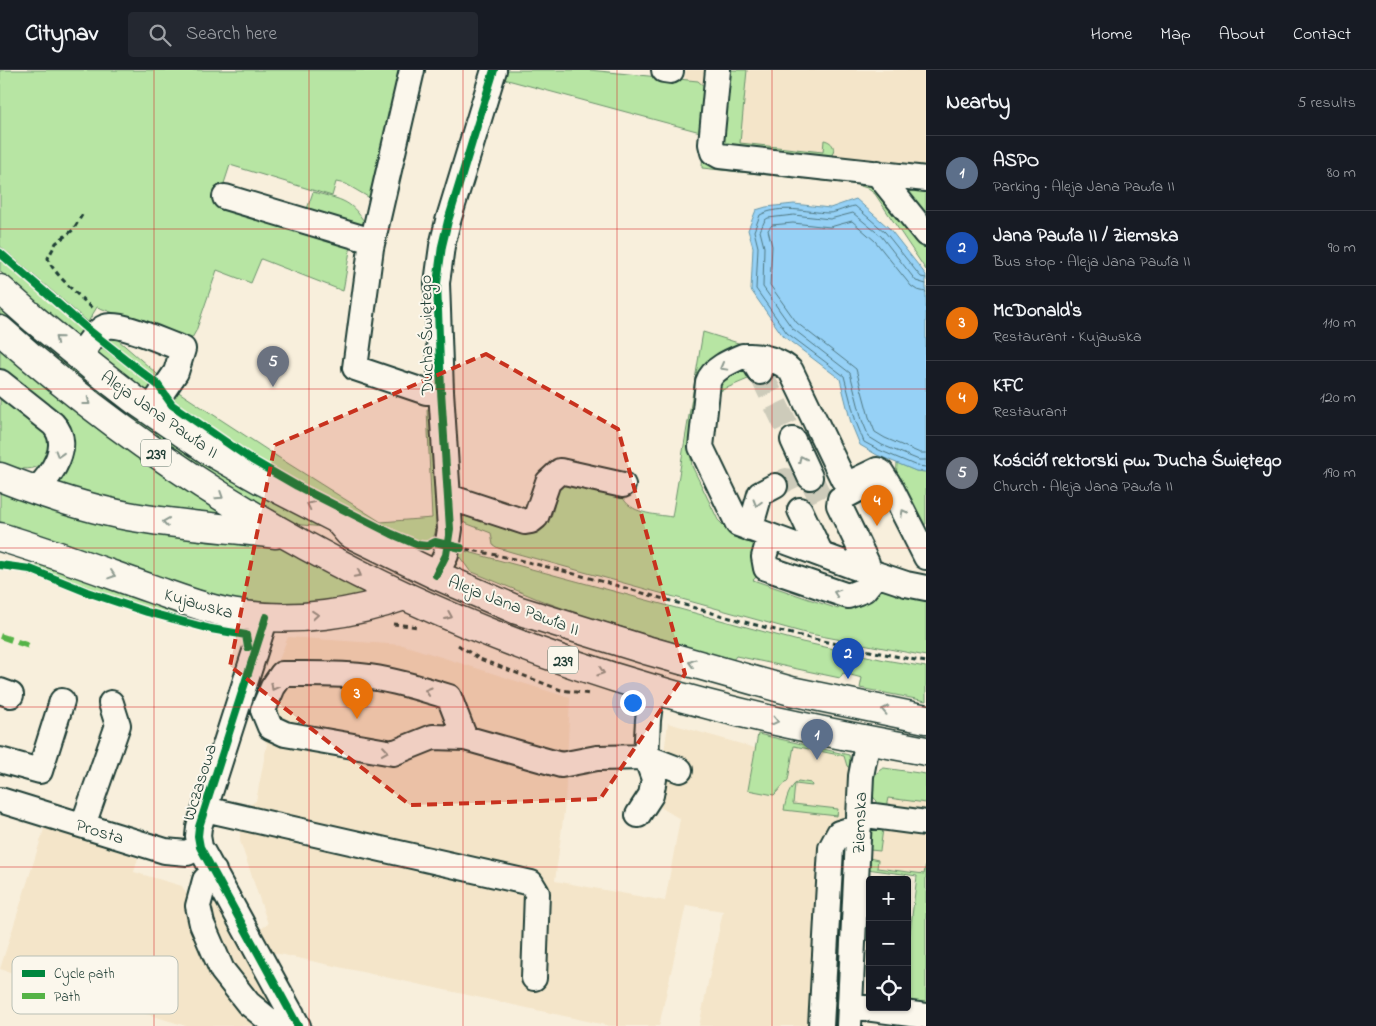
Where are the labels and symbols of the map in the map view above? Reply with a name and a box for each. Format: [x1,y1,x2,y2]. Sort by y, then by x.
street label: Ducha Świętego [414,274,443,396]
one-way arrow [55,337,64,345]
pin: 5 [257,346,289,387]
one-way arrow [720,360,729,370]
street label: Aleja Jana Pawła II [95,365,223,466]
one-way arrow [81,397,90,406]
road number: 239 [141,439,171,466]
one-way arrow [54,450,64,458]
one-way arrow [797,455,808,464]
pin: 4 [861,485,893,526]
one-way arrow [214,489,223,499]
one-way arrow [753,499,763,507]
one-way arrow [306,501,315,511]
one-way arrow [900,510,910,519]
one-way arrow [162,517,170,528]
one-way arrow [353,568,362,578]
one-way arrow [107,569,116,579]
street label: Aleja Jana Pawła II [444,570,583,644]
street label: Kujawska [161,583,236,627]
one-way arrow [833,588,842,598]
one-way arrow [311,610,319,621]
one-way arrow [444,610,453,621]
pin: 2 [832,638,864,679]
road number: 239 [548,646,578,674]
one-way arrow [688,659,696,669]
one-way arrow [596,667,605,677]
pin: 3 [341,678,373,719]
one-way arrow [270,682,280,691]
one-way arrow [424,686,432,696]
your location [620,690,646,716]
one-way arrow [881,705,890,716]
one-way arrow [771,715,780,726]
pin: 1 [801,719,833,760]
street label: Wczasowa [177,741,225,824]
one-way arrow [381,746,390,756]
street label: Ziemska [847,792,875,855]
street label: Prosta [72,813,127,853]
legend [12,956,178,1014]
text: Cycle path [54,964,115,986]
text: Path [54,987,80,1008]

